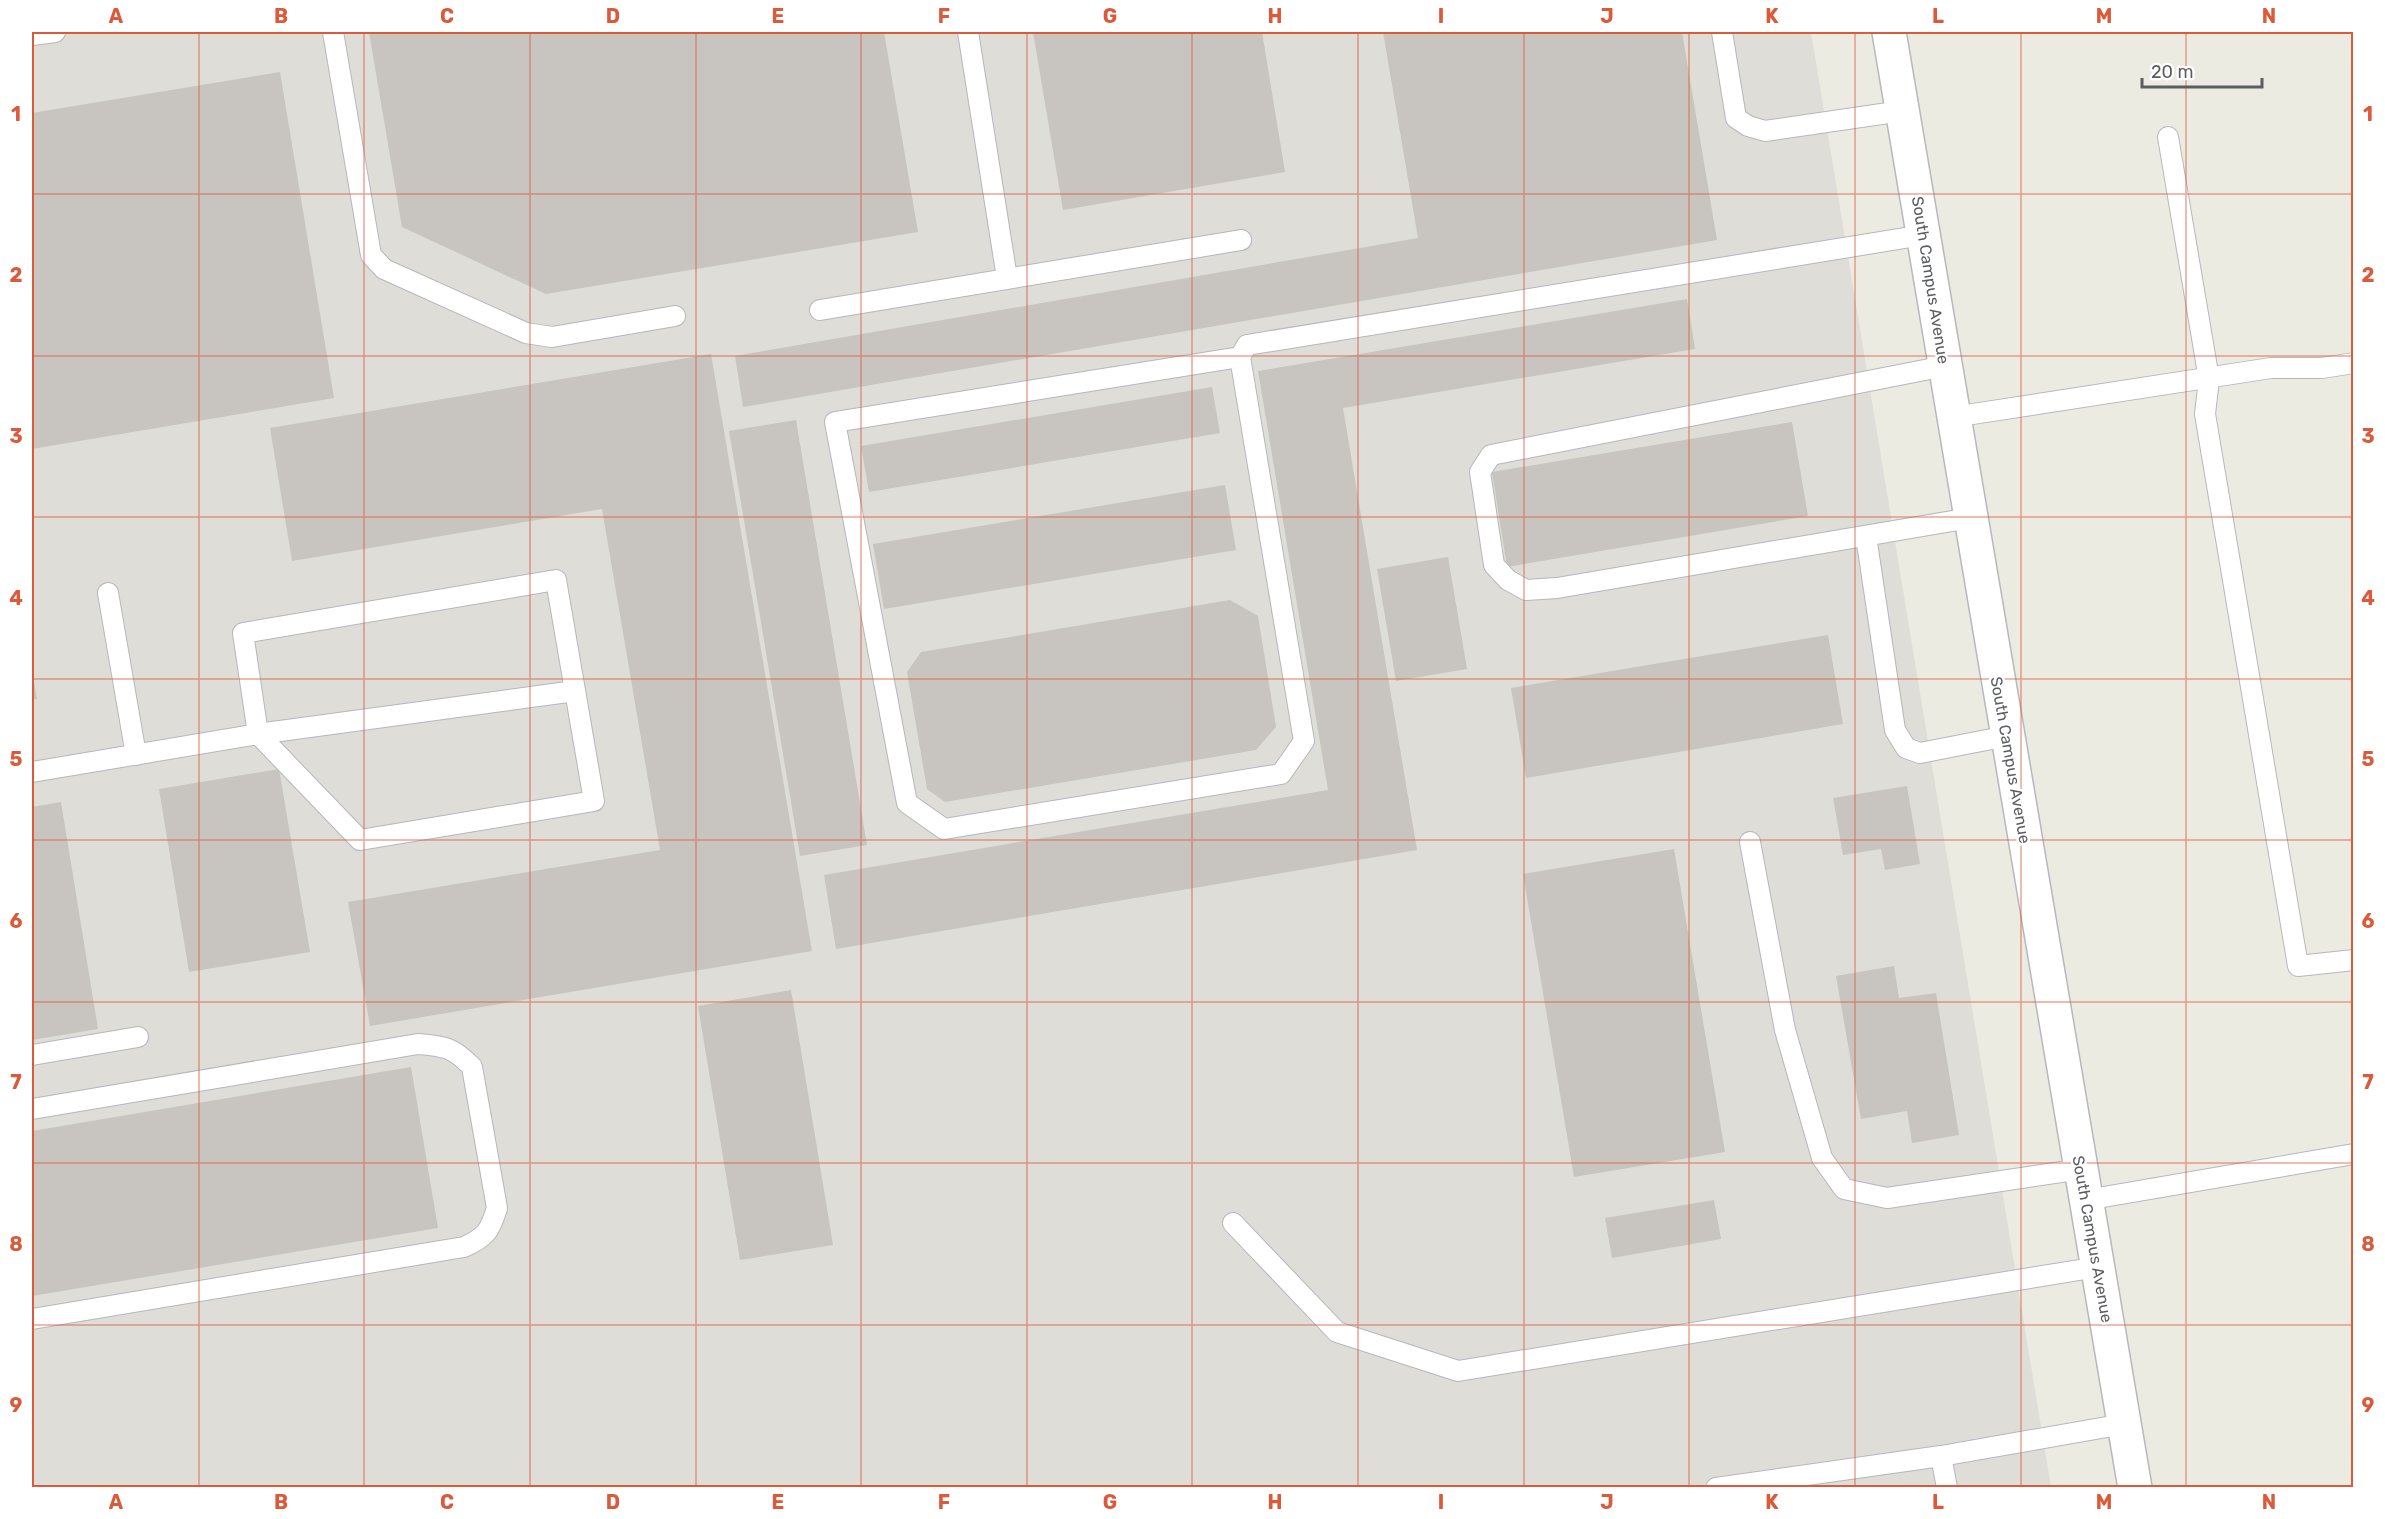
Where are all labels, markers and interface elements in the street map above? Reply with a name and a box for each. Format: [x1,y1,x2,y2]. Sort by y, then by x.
text: A [109,4,124,28]
text: B [274,4,288,28]
text: C [440,4,454,28]
text: D [606,4,620,28]
text: E [772,4,784,28]
text: F [938,4,950,28]
text: G [1103,4,1117,28]
text: H [1268,4,1282,28]
text: I [1438,4,1444,28]
text: J [1600,4,1614,28]
text: K [1765,4,1779,28]
text: L [1932,4,1944,28]
text: M [2096,4,2112,28]
text: N [2262,4,2276,28]
scale bar [2142,51,2262,89]
text: 20 m [2151,61,2193,83]
text: 1 [11,102,21,126]
text: 1 [2363,102,2373,126]
street label: South Campus Avenue [1908,195,1953,365]
text: 2 [10,263,23,287]
text: 2 [2362,263,2375,287]
text: 3 [9,424,23,448]
text: 3 [2361,424,2375,448]
text: 4 [9,586,23,610]
text: 4 [2361,586,2375,610]
street label: South Campus Avenue [1986,675,2035,845]
text: 5 [10,747,23,771]
text: 5 [2362,747,2375,771]
text: 6 [9,909,23,933]
text: 6 [2361,909,2375,933]
text: 7 [10,1070,22,1094]
text: 7 [2362,1070,2374,1094]
street label: South Campus Avenue [2068,1154,2117,1324]
text: 8 [9,1232,23,1256]
text: 8 [2361,1232,2375,1256]
text: 9 [10,1393,23,1417]
text: 9 [2362,1393,2375,1417]
text: A [109,1490,124,1514]
text: B [274,1490,288,1514]
text: C [440,1490,454,1514]
text: D [606,1490,620,1514]
text: E [772,1490,784,1514]
text: F [938,1490,950,1514]
text: G [1103,1490,1117,1514]
text: H [1268,1490,1282,1514]
text: I [1438,1490,1444,1514]
text: J [1600,1490,1614,1514]
text: K [1765,1490,1779,1514]
text: L [1932,1490,1944,1514]
text: M [2096,1490,2112,1514]
text: N [2262,1490,2276,1514]

